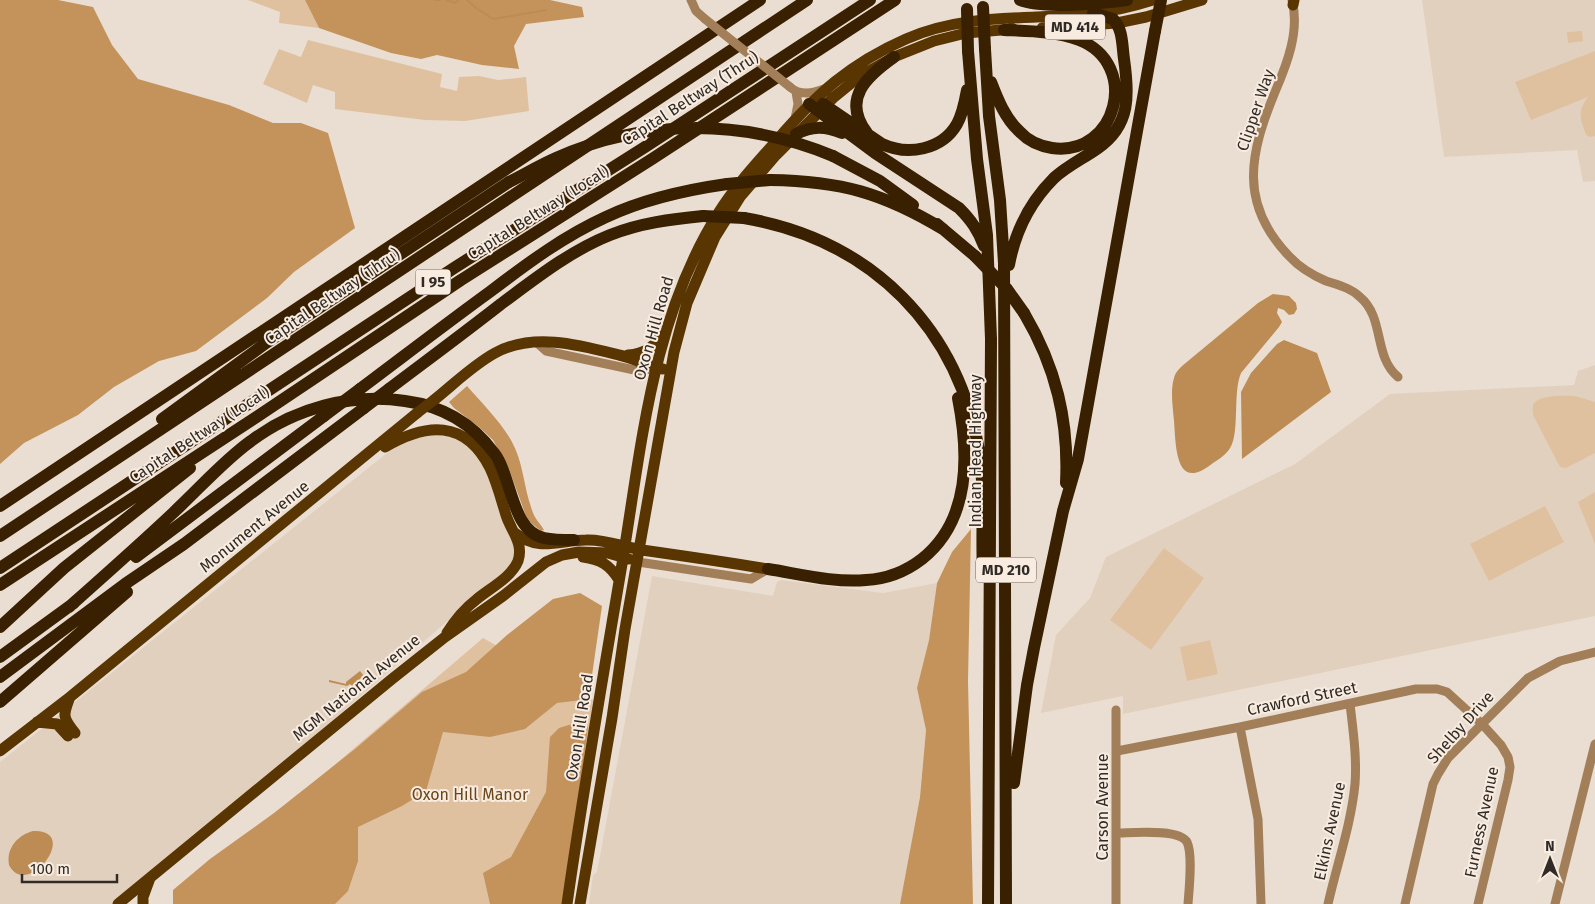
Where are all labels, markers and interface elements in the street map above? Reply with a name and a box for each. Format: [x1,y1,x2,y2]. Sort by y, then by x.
road number: MD 414 [1045,15,1105,40]
street label: Capital Beltway (Thru) [618,47,762,150]
street label: Clipper Way [1233,67,1278,154]
street label: Capital Beltway (Local) [464,161,613,264]
street label: Capital Beltway (Thru) [261,244,403,349]
road number: I 95 [416,270,450,294]
street label: Oxon Hill Road [630,274,677,382]
street label: Indian Head Highway [966,374,985,528]
street label: Capital Beltway (Local) [126,382,273,487]
street label: Monument Avenue [196,476,313,576]
road number: MD 210 [976,558,1036,582]
street label: MGM National Avenue [289,630,424,745]
street label: Oxon Hill Road [562,673,597,782]
street label: Crawford Street [1245,678,1359,719]
street label: Shelby Drive [1423,687,1498,767]
street label: Carson Avenue [1093,754,1112,860]
street label: Furness Avenue [1460,765,1503,879]
street label: Elkins Avenue [1310,780,1349,882]
park label: Oxon Hill Manor [412,785,529,804]
north arrow [1525,834,1575,884]
text: N [1545,838,1555,855]
scale bar [22,852,118,884]
text: 100 m [30,860,70,878]

